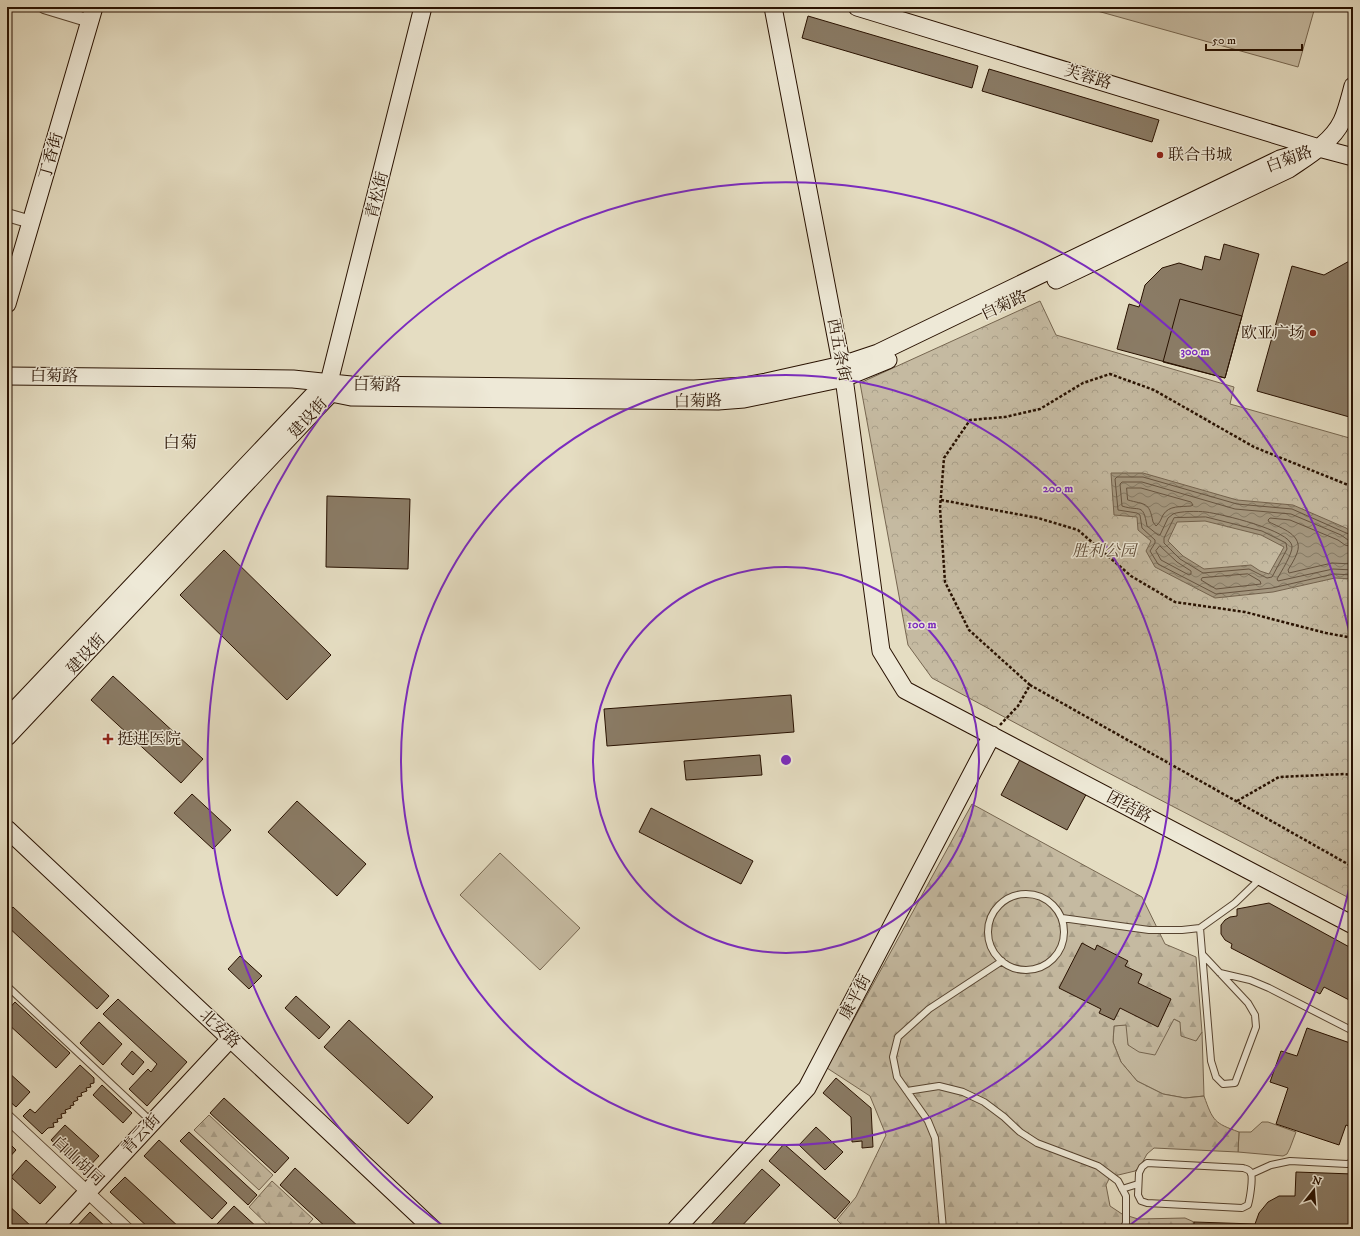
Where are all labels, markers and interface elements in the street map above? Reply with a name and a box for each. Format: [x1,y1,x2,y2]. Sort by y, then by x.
scale bar [1206,26,1302,52]
text: 50 m [1212,33,1236,48]
street label: 芙蓉路 [1062,60,1114,94]
street label: 丁香街 [35,130,67,182]
street label: 白菊路 [1263,141,1315,177]
place label: 联合书城 [1168,145,1232,165]
marker: 联合书城 [1155,150,1165,160]
street label: 青松街 [361,169,393,221]
street label: 白菊路 [978,286,1030,324]
street label: 西五条街 [823,317,855,383]
place label: 欧亚广场 [1241,323,1305,343]
marker: 欧亚广场 [1308,328,1318,338]
text: 300 m [1181,344,1209,359]
street label: 白菊路 [30,366,78,386]
street label: 白菊路 [353,375,401,395]
street label: 白菊路 [674,391,722,411]
street label: 建设街 [284,394,332,442]
district label: 白菊 [163,432,197,454]
text: 200 m [1043,481,1073,496]
park label: 胜利公园 [1072,541,1139,561]
text: 100 m [908,617,936,632]
street label: 建设街 [62,630,110,678]
place label: 挺进医院 [117,729,181,749]
marker: 挺进医院 [102,733,114,745]
centre of rings [779,753,793,767]
street label: 团结路 [1103,787,1155,827]
street label: 康平街 [835,971,875,1023]
street label: 北安路 [196,1005,244,1053]
street label: 青云街 [117,1110,165,1158]
street label: 白山胡同 [48,1132,108,1190]
north arrow [1294,1170,1334,1210]
text: N [1310,1173,1323,1189]

